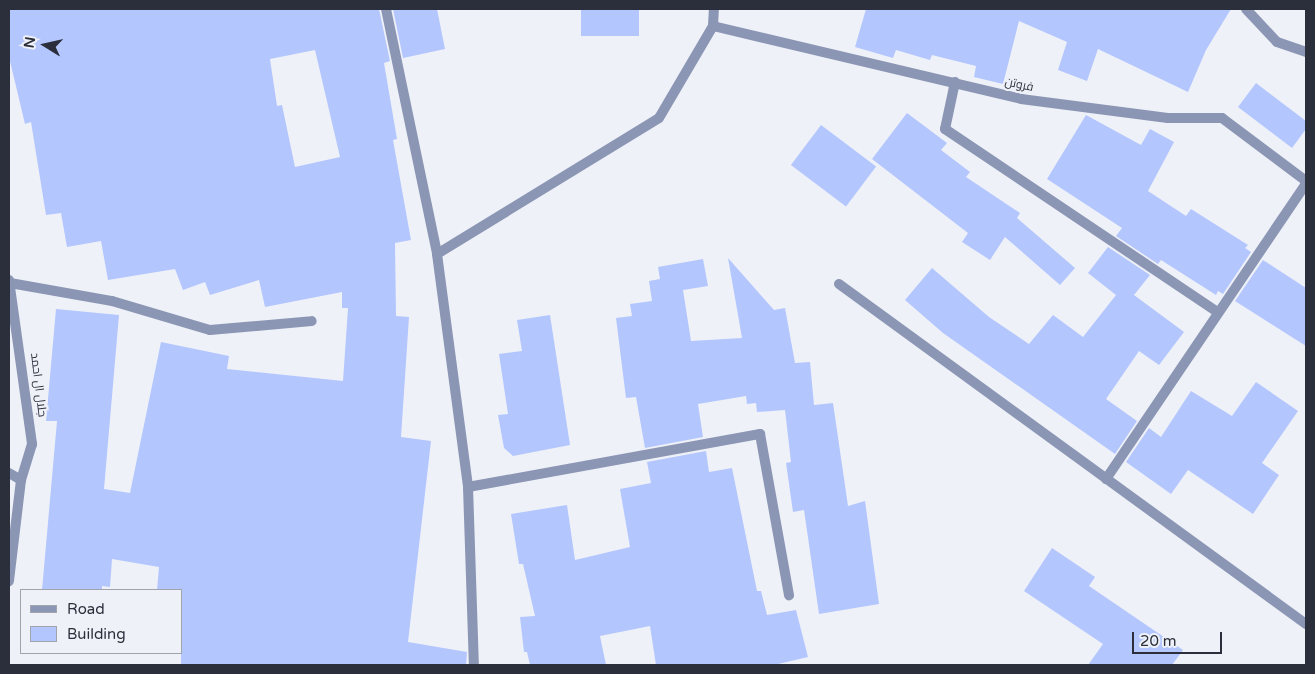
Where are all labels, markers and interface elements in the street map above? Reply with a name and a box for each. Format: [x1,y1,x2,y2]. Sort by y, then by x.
north arrow [20,20,70,70]
text: N [20,35,39,49]
street label: فروتن [1003,75,1035,95]
street label: جلال ال احمد [27,352,49,418]
legend [20,589,182,654]
text: Road [67,600,105,618]
scale bar [1135,622,1225,654]
text: Building [67,625,126,643]
text: 20 m [1140,632,1177,650]

